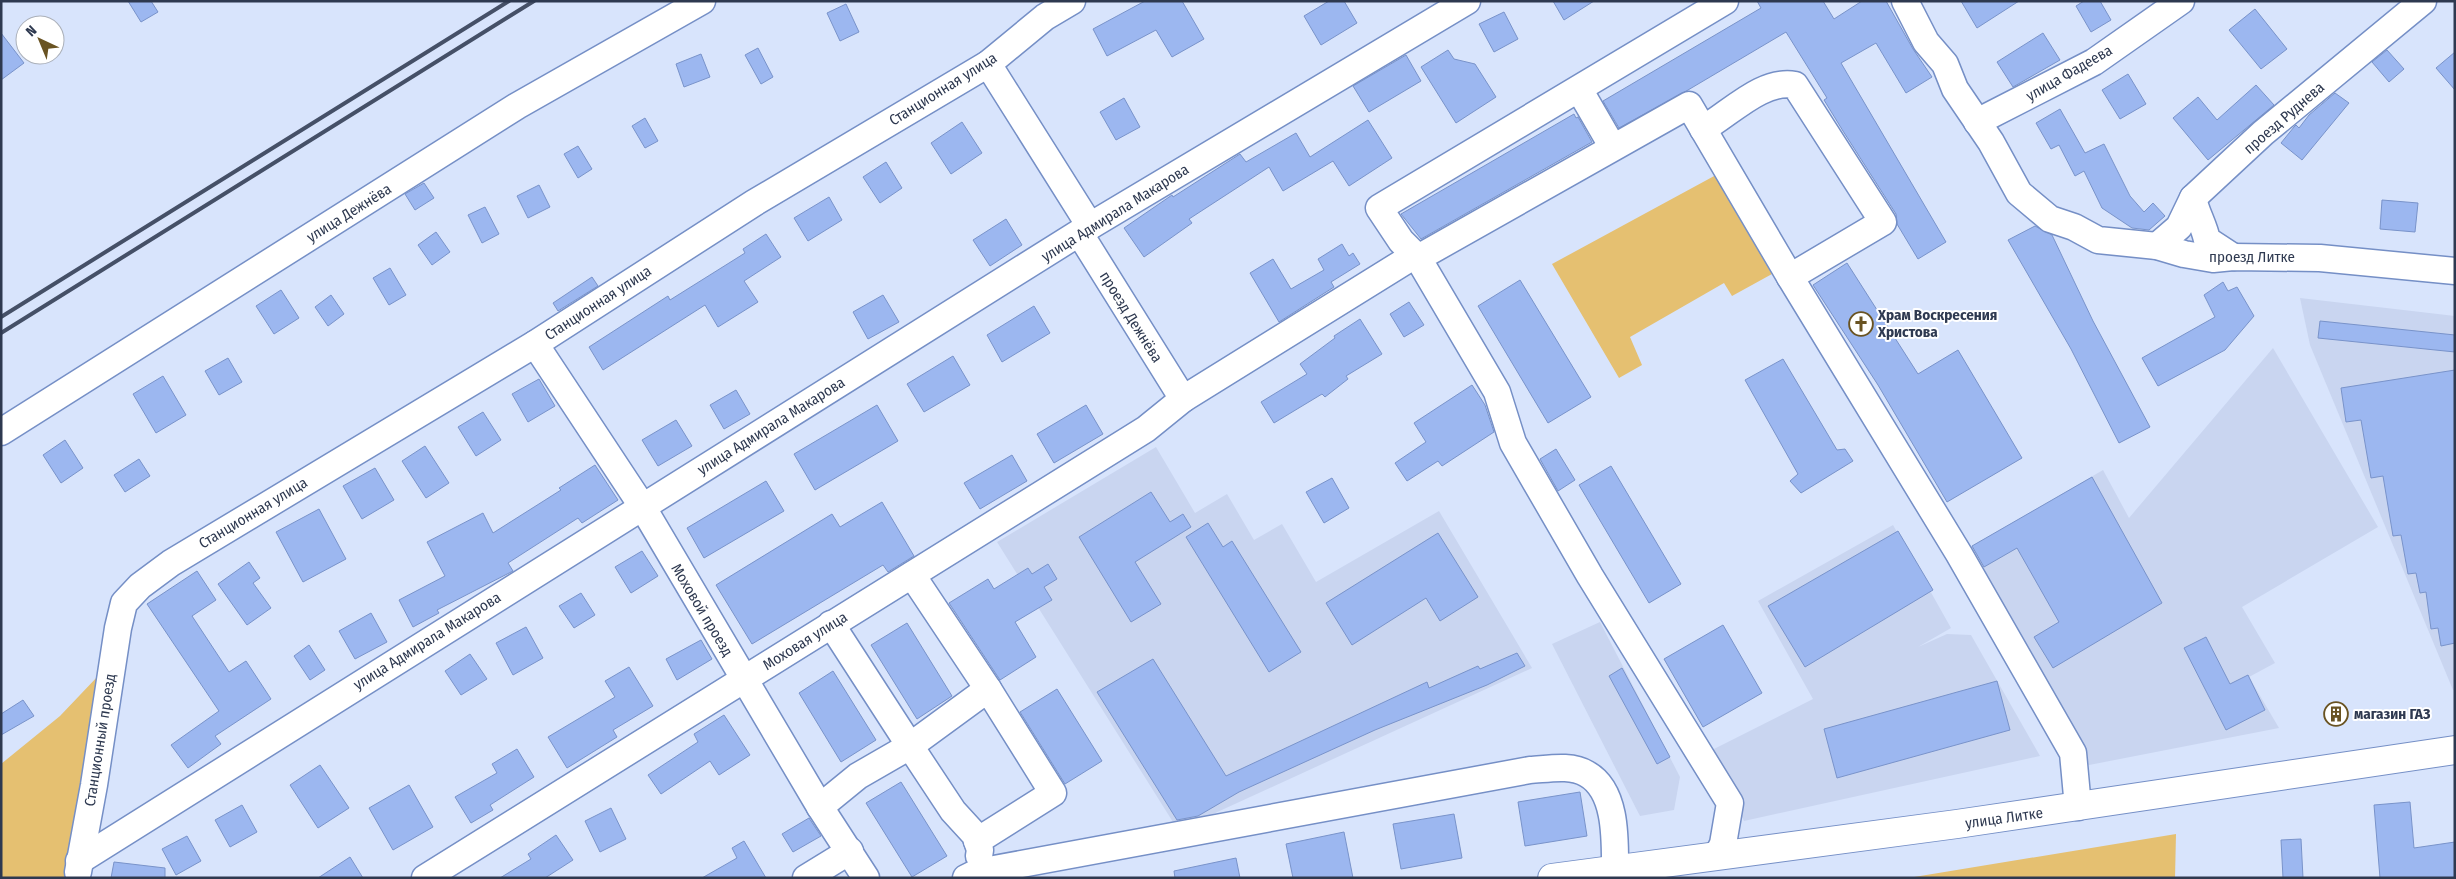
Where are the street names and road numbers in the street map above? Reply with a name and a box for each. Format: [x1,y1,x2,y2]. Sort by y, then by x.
street label: улица Фадеева [2023,41,2115,105]
street label: Станционная улица [886,49,1000,129]
street label: проезд Руднева [2240,78,2328,158]
street label: улица Адмирала Макарова [1038,160,1192,266]
street label: улица Дежнёва [303,180,395,246]
street label: проезд Литке [2209,248,2295,266]
street label: Станционная улица [541,262,655,344]
street label: проезд Дежнёва [1096,268,1166,366]
street label: улица Адмирала Макарова [694,373,848,479]
street label: Станционная улица [195,473,311,553]
street label: Моховой проезд [667,561,737,659]
street label: улица Адмирала Макарова [350,588,504,694]
street label: Моховая улица [760,608,850,674]
street label: Станционный проезд [81,672,119,808]
street label: улица Литке [1964,804,2044,832]

